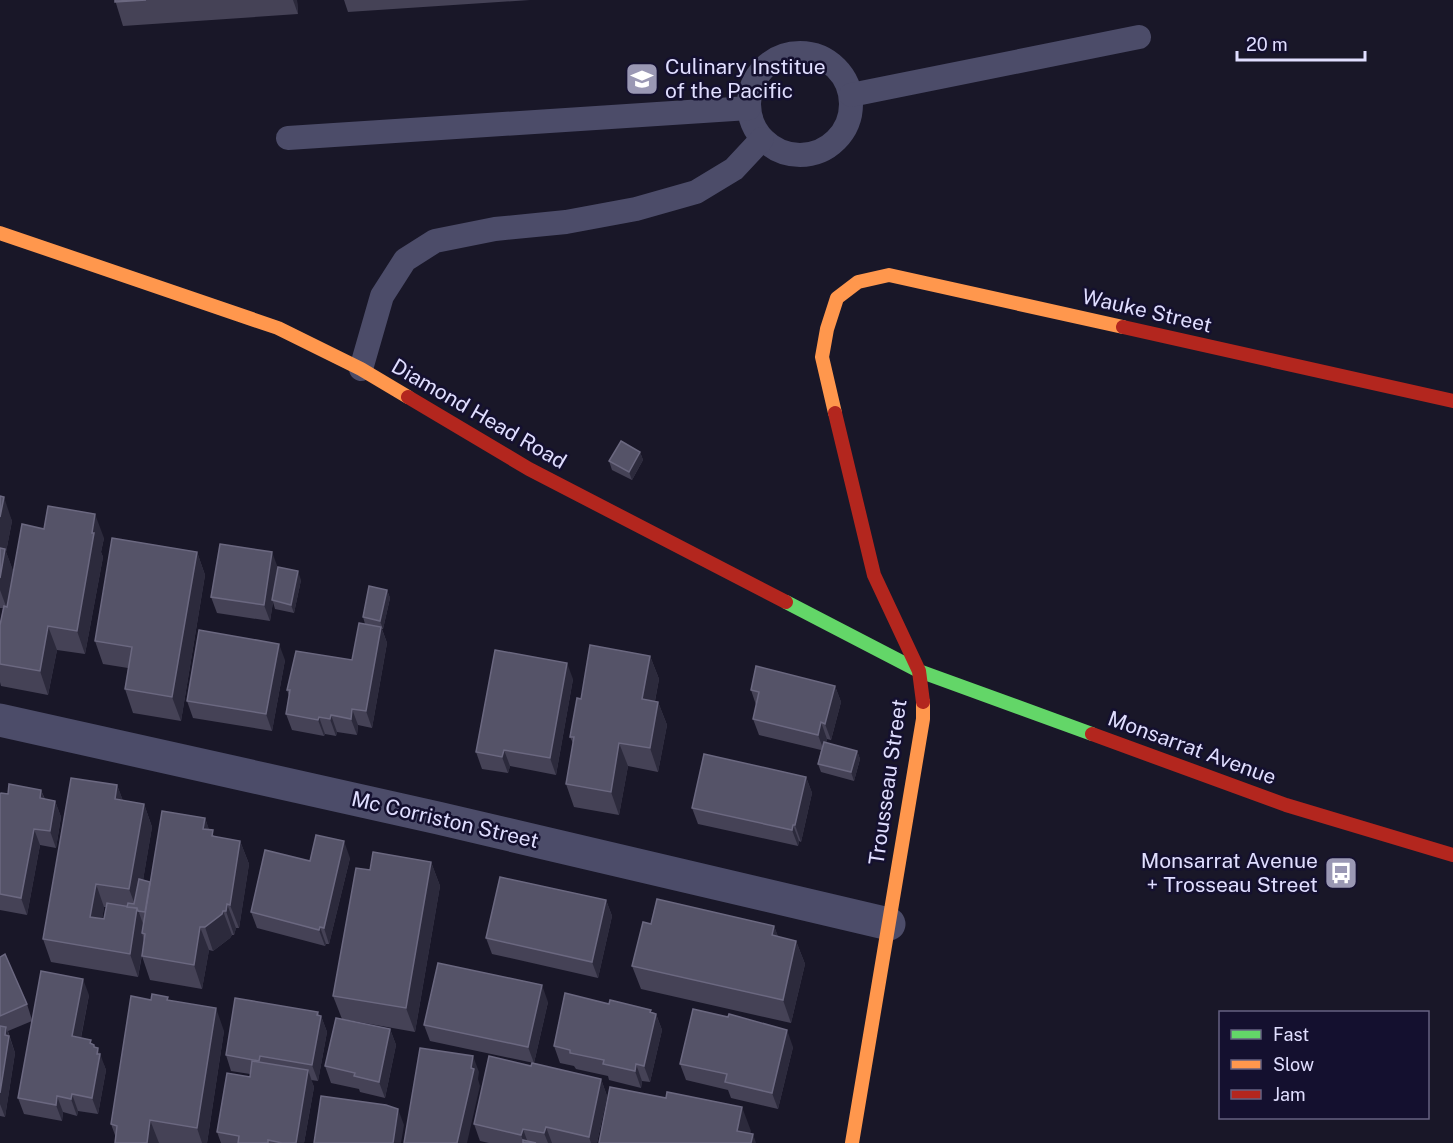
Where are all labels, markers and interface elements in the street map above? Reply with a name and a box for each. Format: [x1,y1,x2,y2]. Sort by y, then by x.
scale bar [1237,24,1364,62]
text: 20 m [1246,34,1288,55]
place label: Culinary Institue of the Pacific [665,54,826,103]
school or university icon: Culinary Institue of the Pacific [624,61,660,97]
street label: Wauke Street [1080,283,1215,338]
street label: Diamond Head Road [387,353,571,474]
street label: Trousseau Street [864,697,912,866]
street label: Monsarrat Avenue [1105,705,1280,790]
street label: Mc Corriston Street [349,786,541,853]
place label: Monsarrat Avenue + Trosseau Street [1141,848,1318,897]
bus stop icon: Monsarrat Avenue + Trosseau Street [1323,855,1359,891]
legend [1219,1011,1429,1119]
text: Fast [1273,1024,1309,1045]
text: Slow [1273,1054,1314,1075]
text: Jam [1273,1084,1306,1105]

